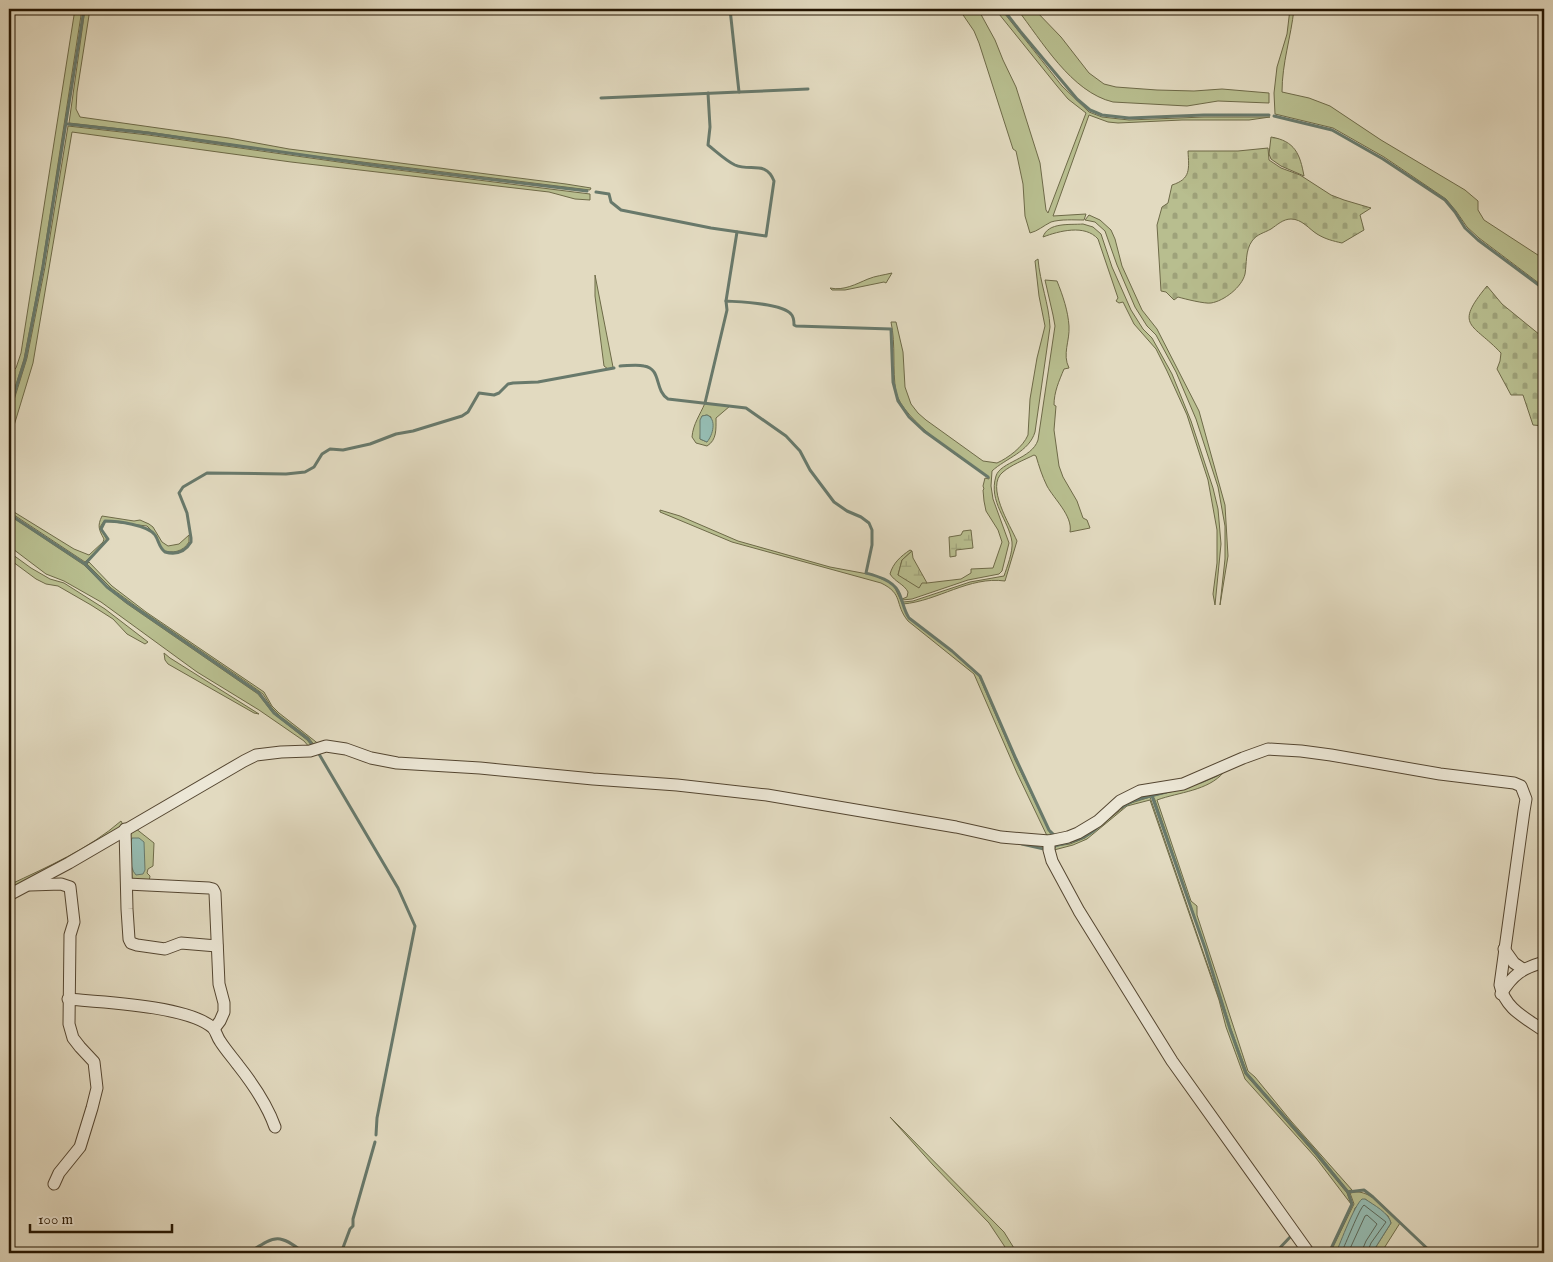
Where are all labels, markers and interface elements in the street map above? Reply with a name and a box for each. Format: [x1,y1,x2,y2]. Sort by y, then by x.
scale bar [30,1202,172,1234]
text: 100 m [38,1210,74,1229]

